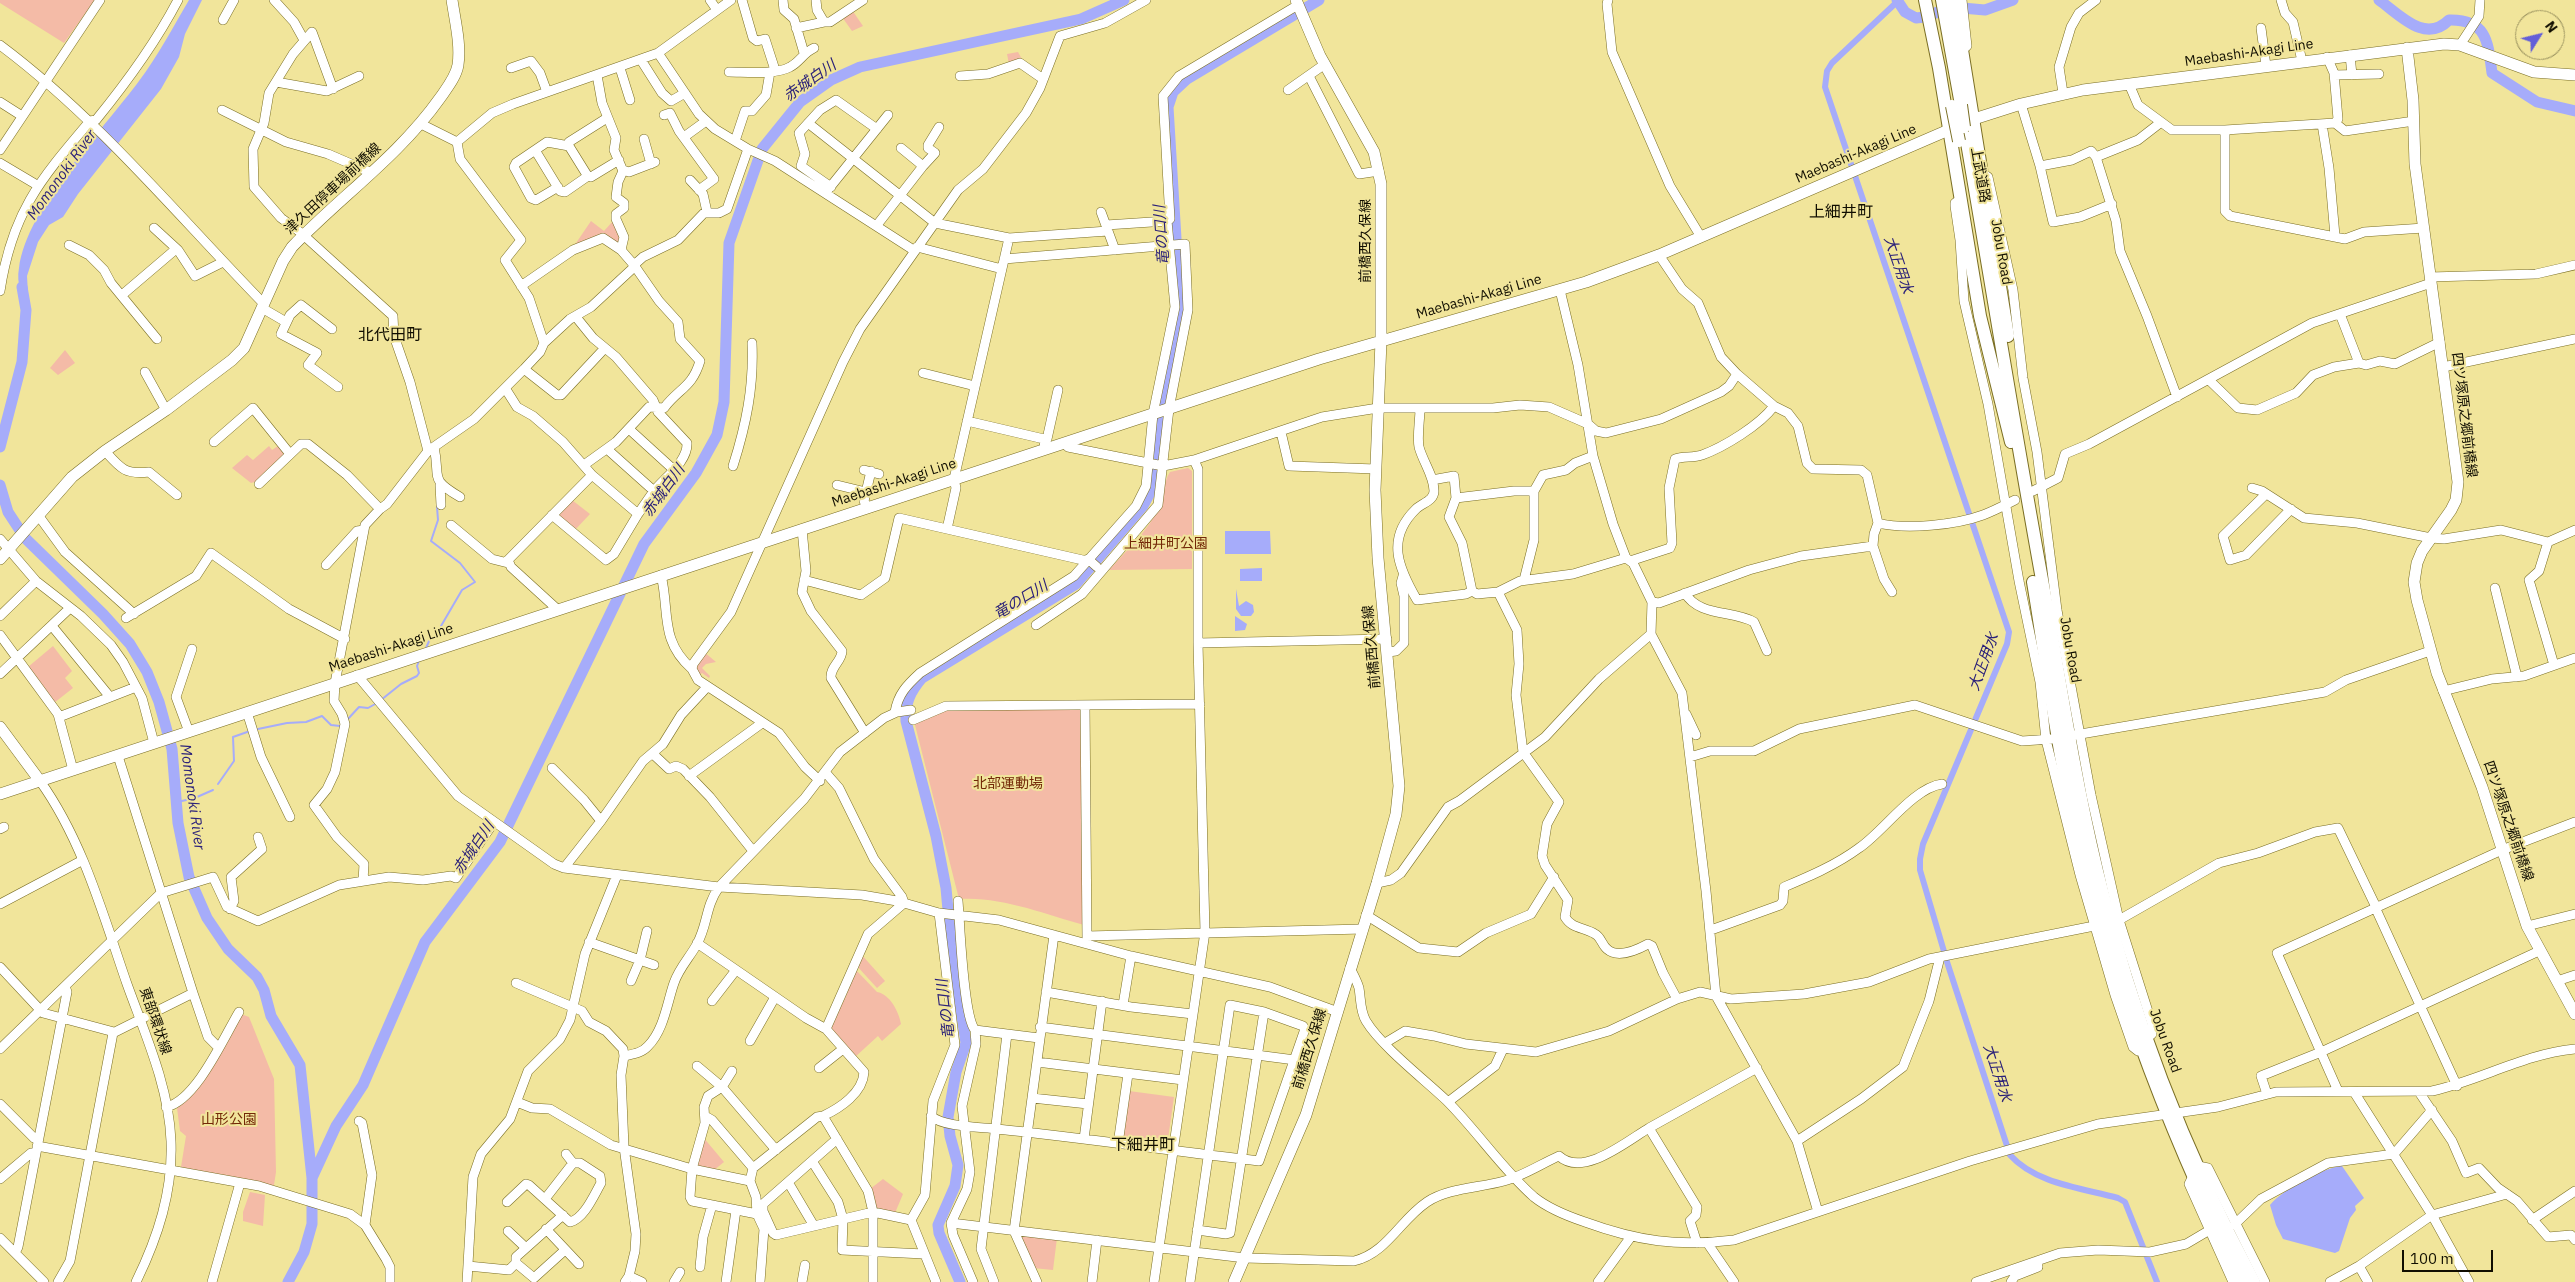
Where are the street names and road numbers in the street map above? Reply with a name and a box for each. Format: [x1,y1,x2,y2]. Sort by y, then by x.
street label: Maebashi-Akagi Line [2184,36,2314,70]
street label: Maebashi-Akagi Line [1793,121,1919,187]
street label: 津久田停車場前橋線 [281,140,385,238]
street label: 上武道路 [1967,146,1993,204]
street label: 前橋西久保線 [1358,199,1374,283]
street label: Jobu Road [1987,218,2015,286]
street label: Maebashi-Akagi Line [1414,271,1544,323]
street label: 四ツ塚原之郷前橋線 [2448,351,2480,479]
street label: Maebashi-Akagi Line [830,455,958,511]
street label: 前橋西久保線 [1360,604,1384,690]
street label: Jobu Road [2056,616,2084,684]
street label: Maebashi-Akagi Line [327,620,455,676]
street label: 四ツ塚原之郷前橋線 [2480,759,2536,883]
street label: 東部環状線 [136,985,174,1057]
street label: 前橋西久保線 [1290,1006,1330,1092]
street label: Jobu Road [2146,1007,2184,1075]

